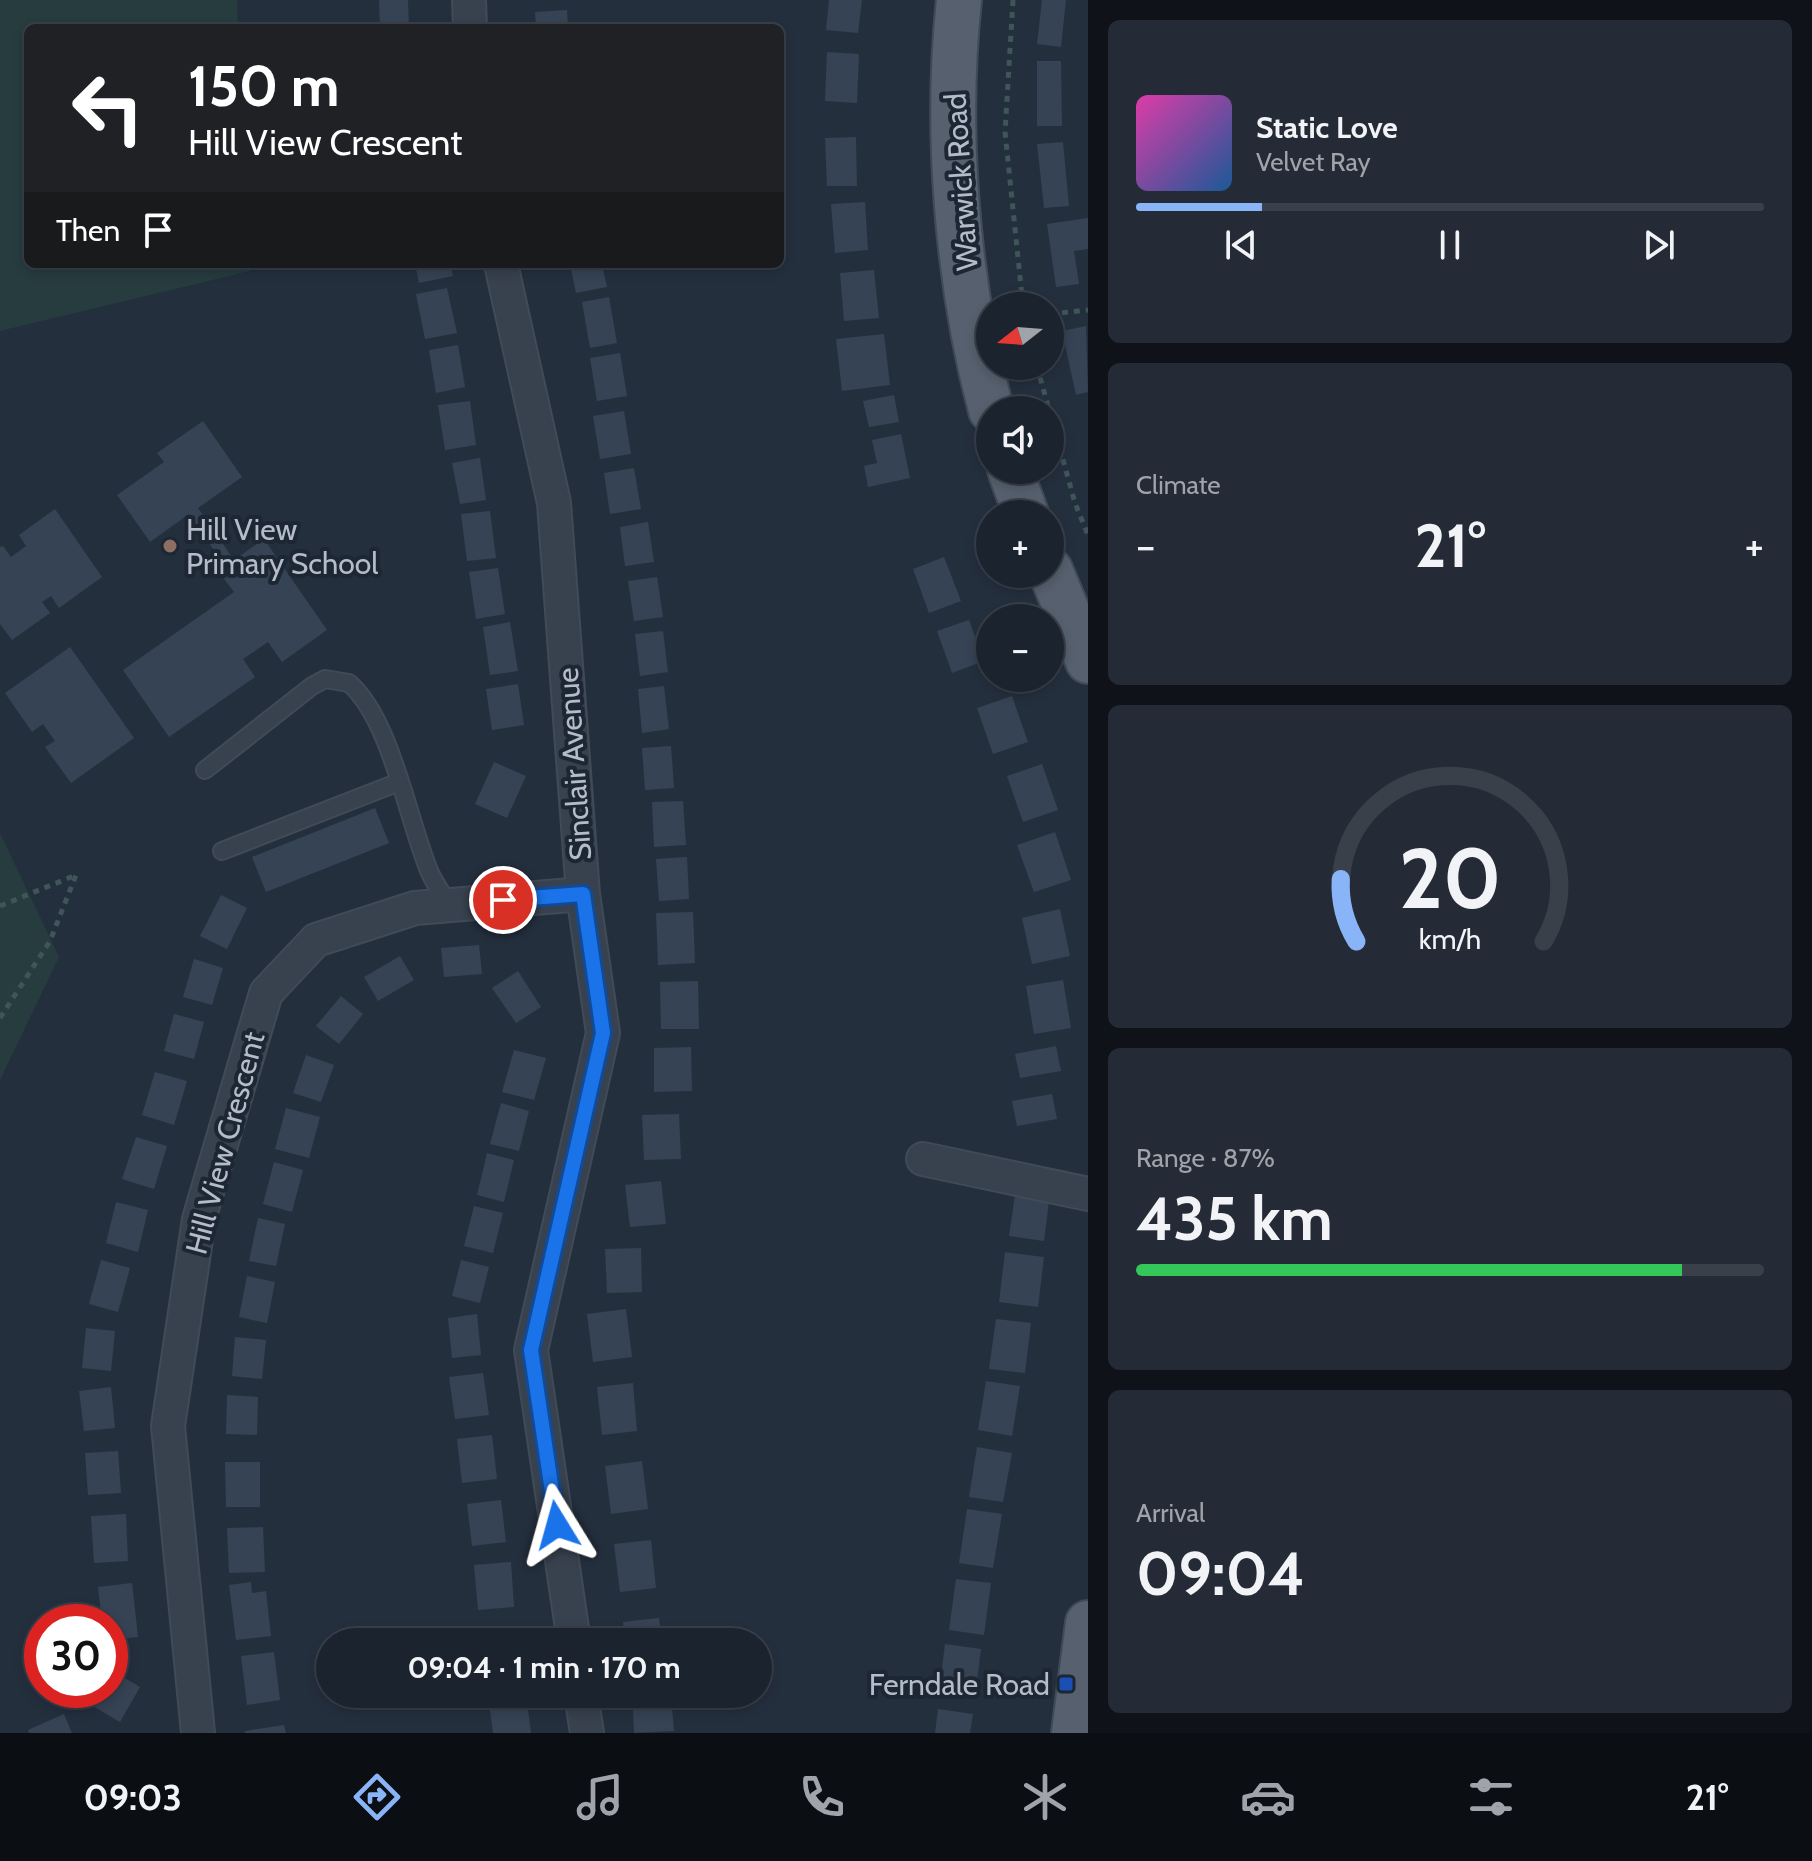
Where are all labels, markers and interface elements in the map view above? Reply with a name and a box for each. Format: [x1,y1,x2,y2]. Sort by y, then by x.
text: 150 m [188,52,340,120]
icon: left [56,56,160,160]
street label: Warwick Road [936,92,986,272]
text: Static Love [1256,109,1398,146]
text: Hill View Crescent [188,120,462,164]
text: Velvet Ray [1256,146,1371,178]
icon: arrive [136,208,180,252]
text: Then [56,212,120,249]
icon: previous [1219,223,1263,267]
icon: pause [1428,223,1472,267]
icon: next [1637,223,1681,267]
north arrow [976,292,1064,380]
map controls [976,292,1064,692]
button: sound [976,396,1064,484]
text: Climate [1136,469,1221,501]
button: + [976,500,1064,588]
text: 21° [1414,509,1486,582]
place label: Hill View Primary School [186,511,378,582]
text: − [1136,519,1155,572]
text: + [1745,519,1764,572]
marker: Hill View Primary School [161,537,179,555]
button: − [976,604,1064,692]
street label: Sinclair Avenue [549,666,599,862]
text: 20 [1399,828,1501,929]
pin [469,866,537,934]
icon: arrive [481,878,525,922]
text: km/h [1419,922,1481,957]
street label: Hill View Crescent [178,1028,272,1258]
text: Range · 87% [1136,1142,1275,1174]
text: 435 km [1136,1182,1333,1255]
position arrow [515,1483,599,1567]
text: Arrival [1136,1497,1205,1529]
text: 09:04 [1136,1537,1305,1610]
speed limit sign: 30 [24,1604,128,1708]
text: 09:04 · 1 min · 170 m [407,1649,681,1686]
place label: Ferndale Road [869,1666,1050,1703]
marker: Ferndale Road [1057,1675,1075,1693]
icon: directions [349,1769,405,1825]
icon: music [572,1769,628,1825]
icon: phone [794,1769,850,1825]
icon: climate [1017,1769,1073,1825]
icon: car [1240,1769,1296,1825]
icon: filters [1463,1769,1519,1825]
text: 09:03 [83,1775,182,1819]
text: 21° [1686,1775,1729,1819]

